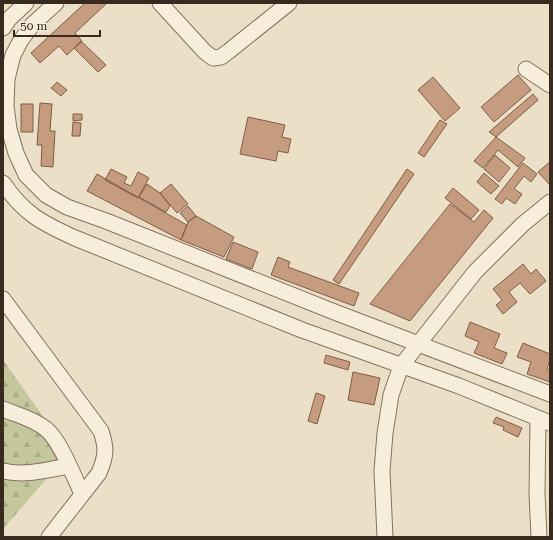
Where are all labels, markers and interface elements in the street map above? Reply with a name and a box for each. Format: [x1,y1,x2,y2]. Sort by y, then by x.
scale bar [14,12,100,38]
text: 50 m [20,19,47,33]

